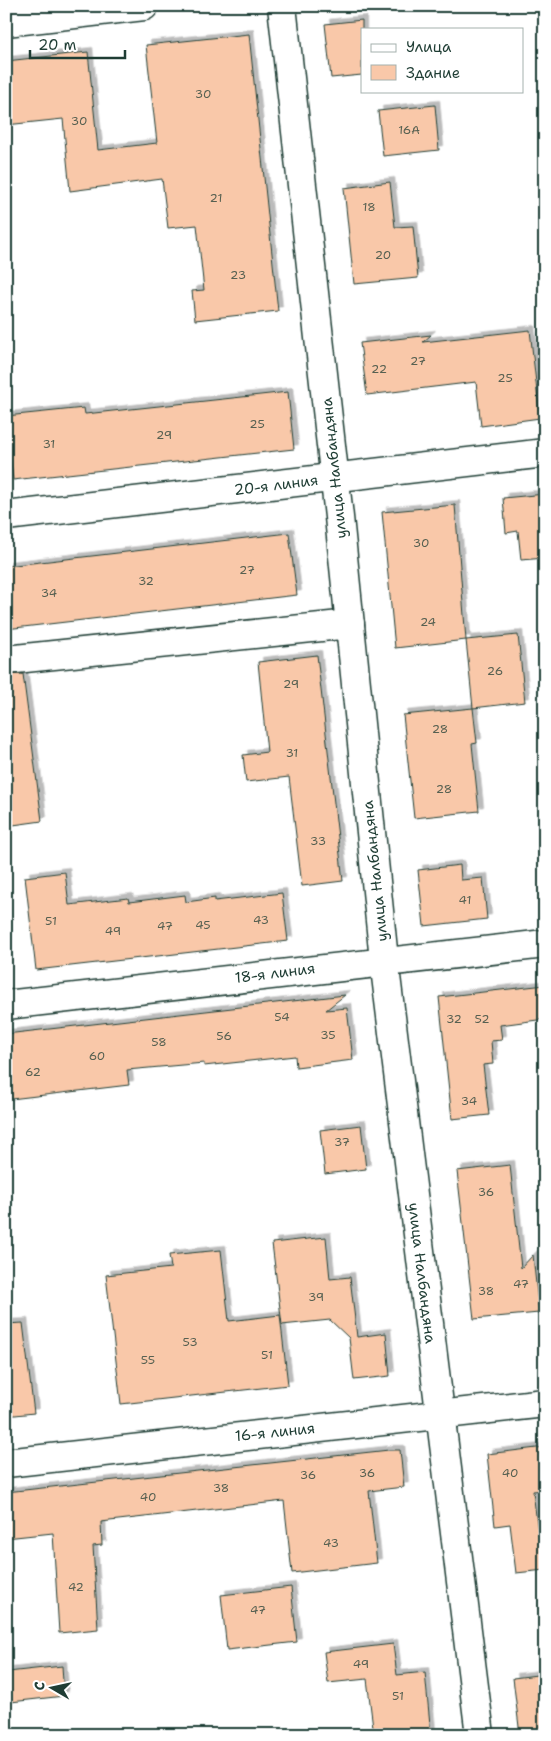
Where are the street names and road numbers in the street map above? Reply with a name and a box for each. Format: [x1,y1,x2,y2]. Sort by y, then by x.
street label: улица Налбандяна [317,396,351,540]
street label: 20-я линия [233,470,319,500]
street label: улица Налбандяна [358,799,392,943]
street label: 18-я линия [234,958,316,988]
street label: улица Налбандяна [403,1201,441,1345]
street label: 16-я линия [234,1418,316,1446]

